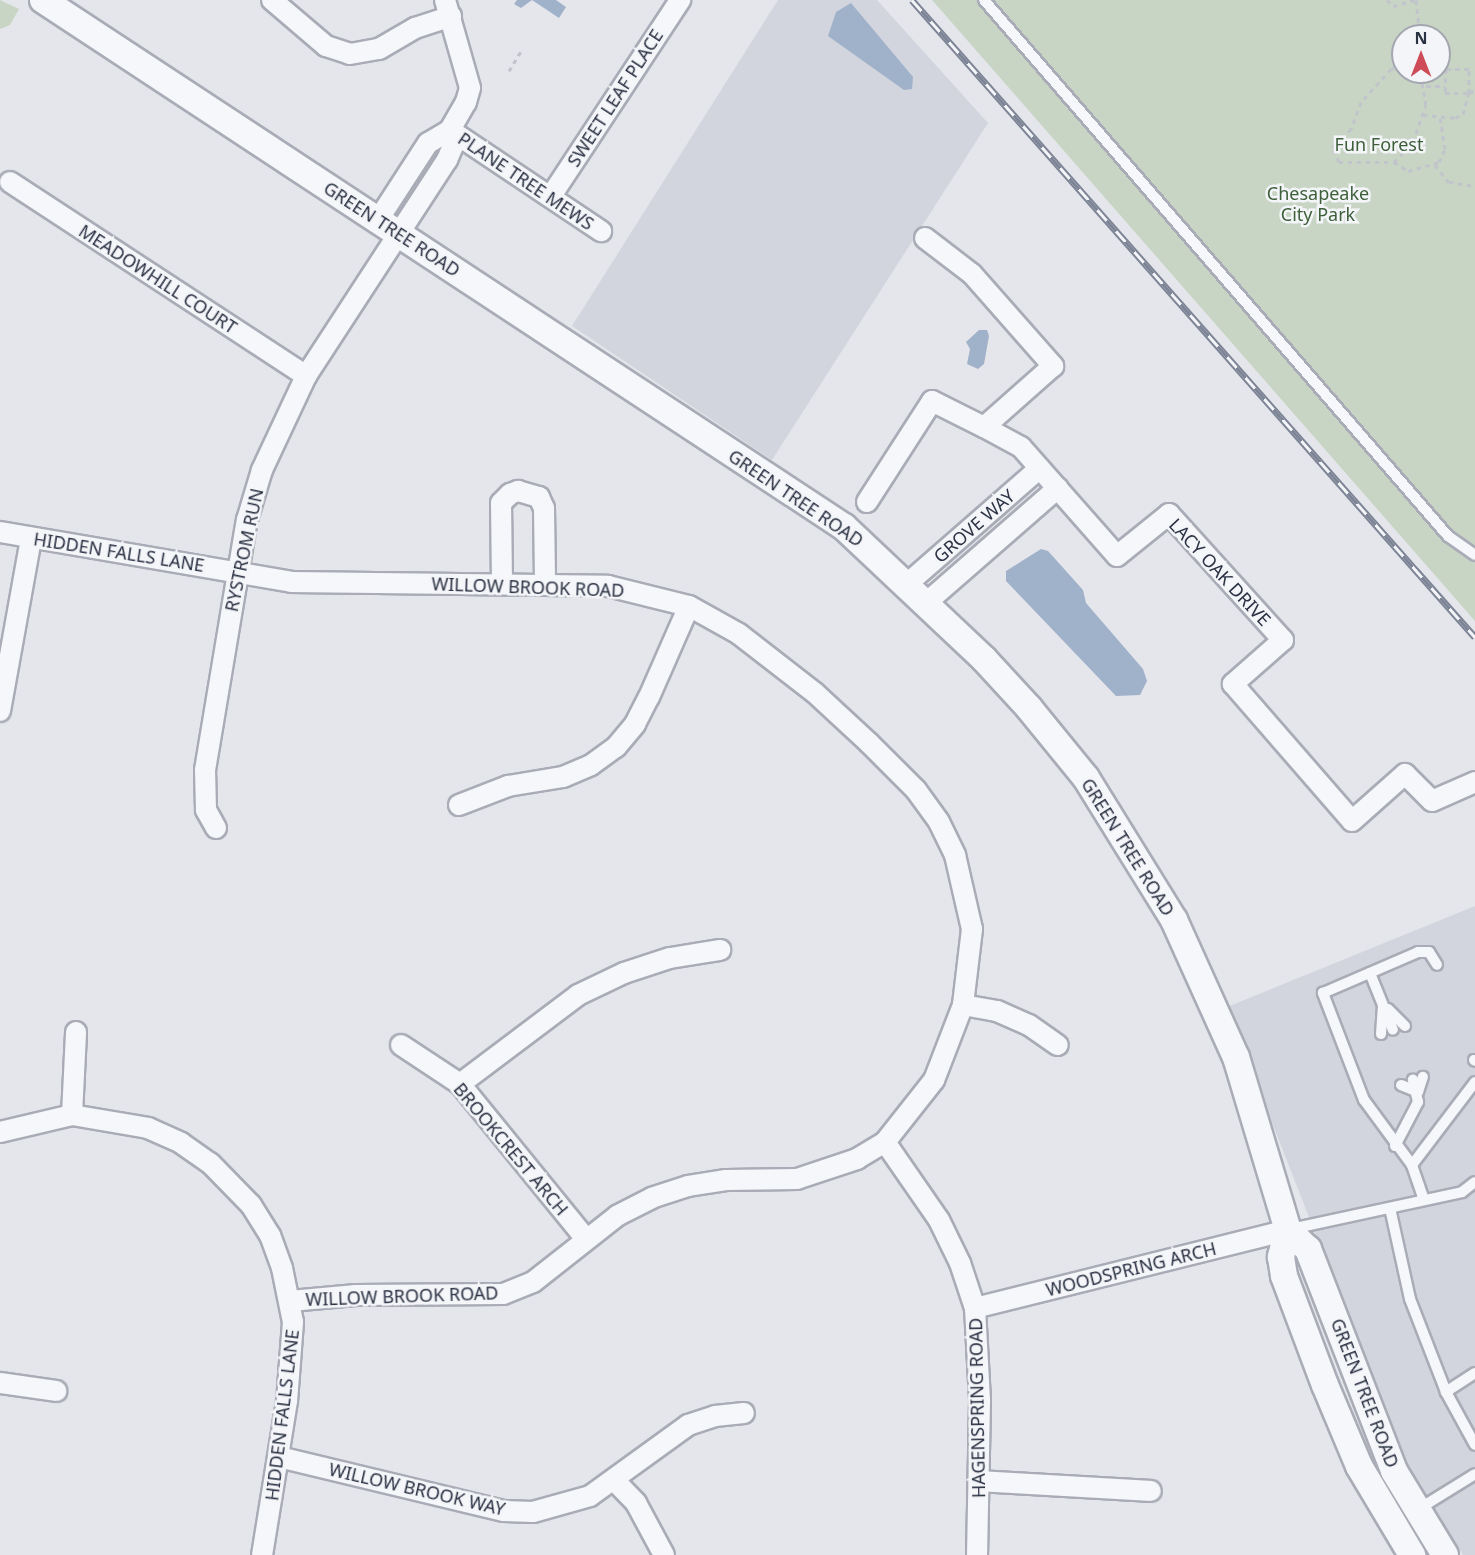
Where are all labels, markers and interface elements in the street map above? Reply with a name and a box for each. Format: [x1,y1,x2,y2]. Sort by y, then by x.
north arrow [1391,24,1451,84]
street label: SWEET LEAF PLACE [563,25,667,171]
text: N [1414,27,1428,49]
street label: PLANE TREE MEWS [454,128,598,234]
park label: Fun Forest [1335,133,1423,155]
street label: GREEN TREE ROAD [320,177,464,281]
park label: Chesapeake City Park [1267,183,1369,226]
street label: MEADOWHILL COURT [75,220,241,338]
street label: GREEN TREE ROAD [724,445,868,551]
street label: GROVE WAY [929,485,1019,567]
street label: RYSTROM RUN [220,486,268,614]
street label: LACY OAK DRIVE [1165,514,1275,630]
street label: HIDDEN FALLS LANE [32,528,206,576]
street label: WILLOW BROOK ROAD [431,573,625,601]
street label: GREEN TREE ROAD [1077,774,1179,920]
street label: BROOKCREST ARCH [449,1078,573,1220]
street label: WOODSPRING ARCH [1044,1237,1218,1301]
street label: WILLOW BROOK ROAD [305,1282,499,1310]
street label: GREEN TREE ROAD [1327,1315,1403,1471]
street label: HAGENSPRING ROAD [965,1318,989,1498]
street label: HIDDEN FALLS LANE [261,1328,303,1502]
street label: WILLOW BROOK WAY [327,1458,507,1520]

